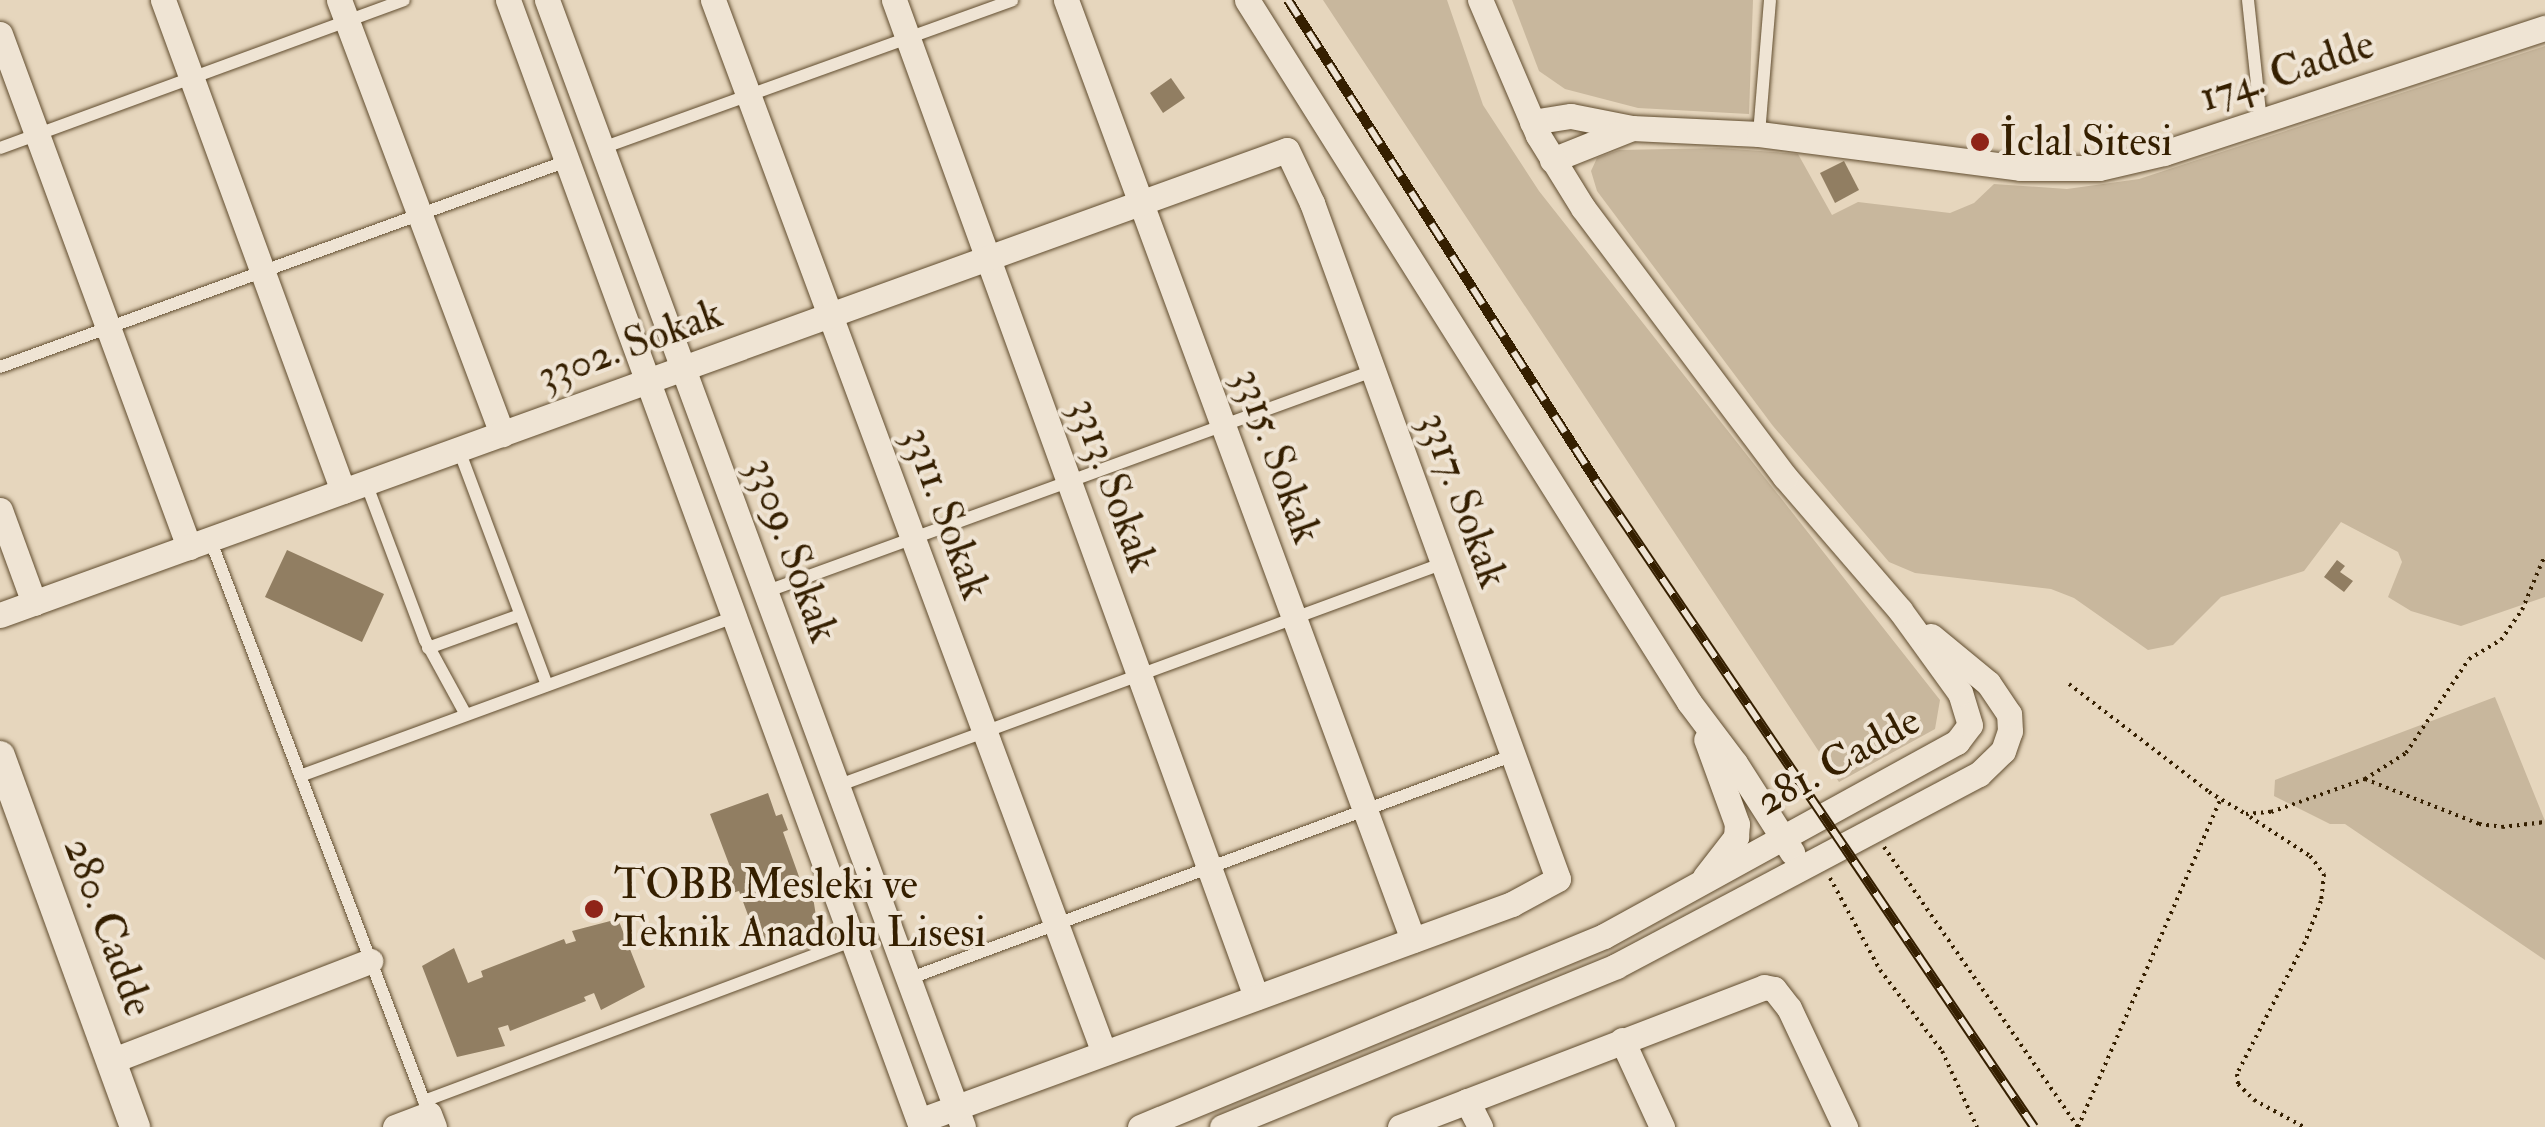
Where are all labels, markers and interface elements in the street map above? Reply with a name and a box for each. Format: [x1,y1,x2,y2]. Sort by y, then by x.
street label: 174. Cadde [2193,19,2381,123]
place label: İclal Sitesi [2000,117,2172,167]
marker: İclal Sitesi [1969,131,1991,153]
street label: 3302. Sokak [531,288,729,402]
street label: 3315. Sokak [1222,362,1332,550]
street label: 3313. Sokak [1058,391,1168,579]
street label: 3317. Sokak [1408,405,1518,595]
street label: 3311. Sokak [892,420,1000,606]
street label: 3309. Sokak [735,451,849,649]
street label: 281. Cadde [1747,695,1929,827]
street label: 280. Cadde [52,831,164,1023]
place label: TOBB Mesleki ve Teknik Anadolu Lisesi [614,860,986,958]
marker: TOBB Mesleki ve Teknik Anadolu Lisesi [583,898,605,920]

